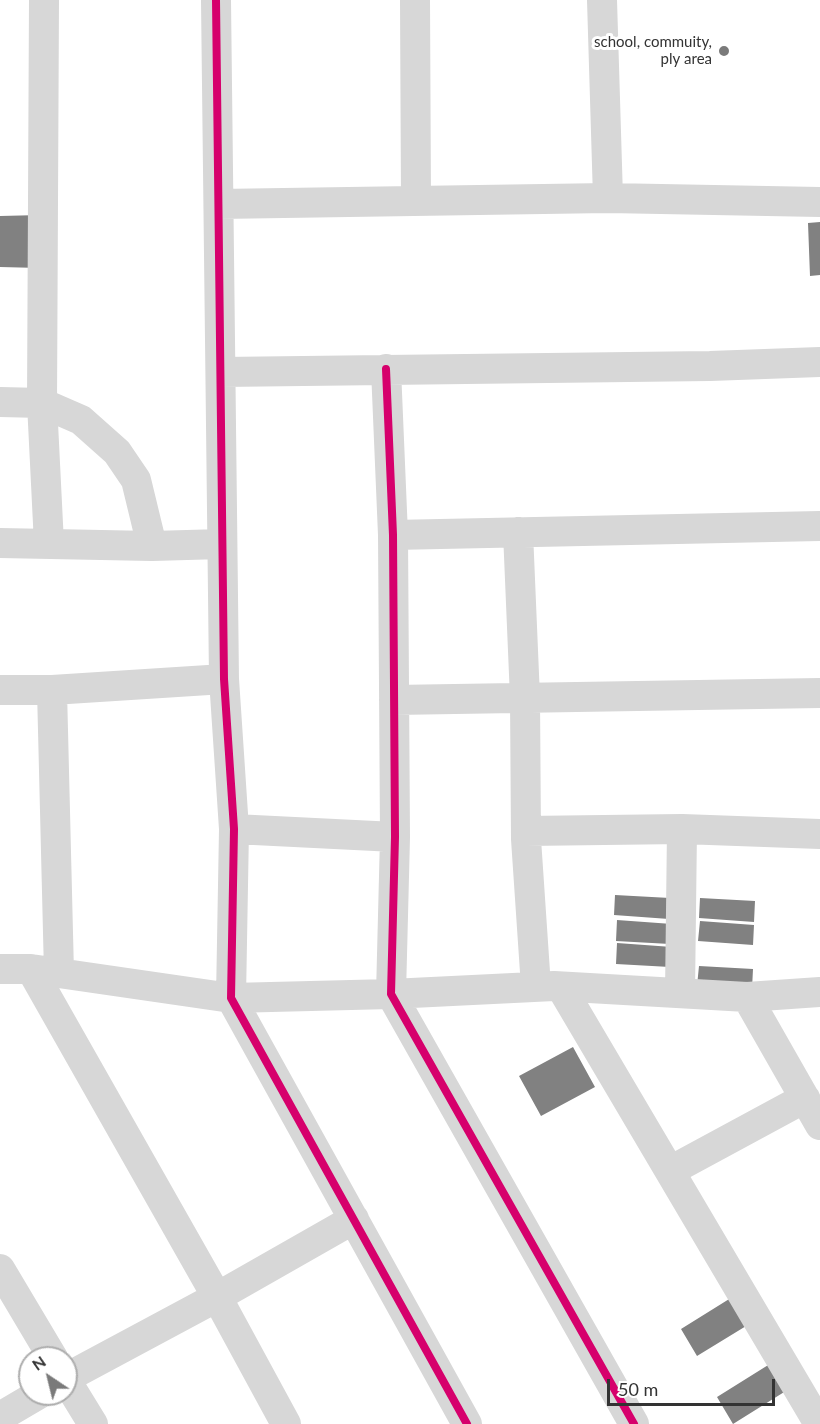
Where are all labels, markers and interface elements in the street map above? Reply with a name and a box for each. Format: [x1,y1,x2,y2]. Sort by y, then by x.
place label: school, commuity, ply area [594,33,712,68]
marker: school, commuity, ply area [717,44,731,58]
north arrow [18,1346,78,1406]
text: N [28,1351,49,1374]
scale bar [610,1367,778,1405]
text: 50 m [618,1378,658,1400]

